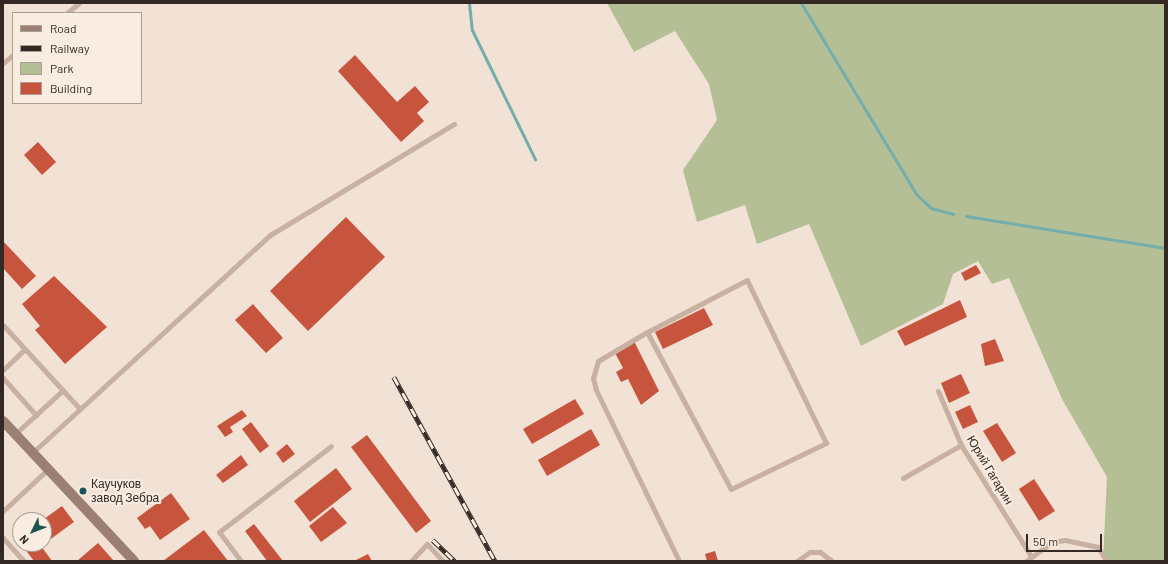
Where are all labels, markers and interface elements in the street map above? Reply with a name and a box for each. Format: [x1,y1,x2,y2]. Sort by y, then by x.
legend [12,12,142,104]
text: Road [50,21,77,35]
text: Railway [50,41,89,55]
text: Park [50,61,74,75]
text: Building [50,81,92,95]
street label: Юрий Гагарин [964,433,1016,507]
place label: Каучуков завод Зебра [91,477,159,505]
marker: Каучуков завод Зебра [78,486,88,496]
north arrow [12,512,52,552]
scale bar [1028,526,1104,552]
text: N [16,533,31,547]
text: 50 m [1033,534,1058,548]

